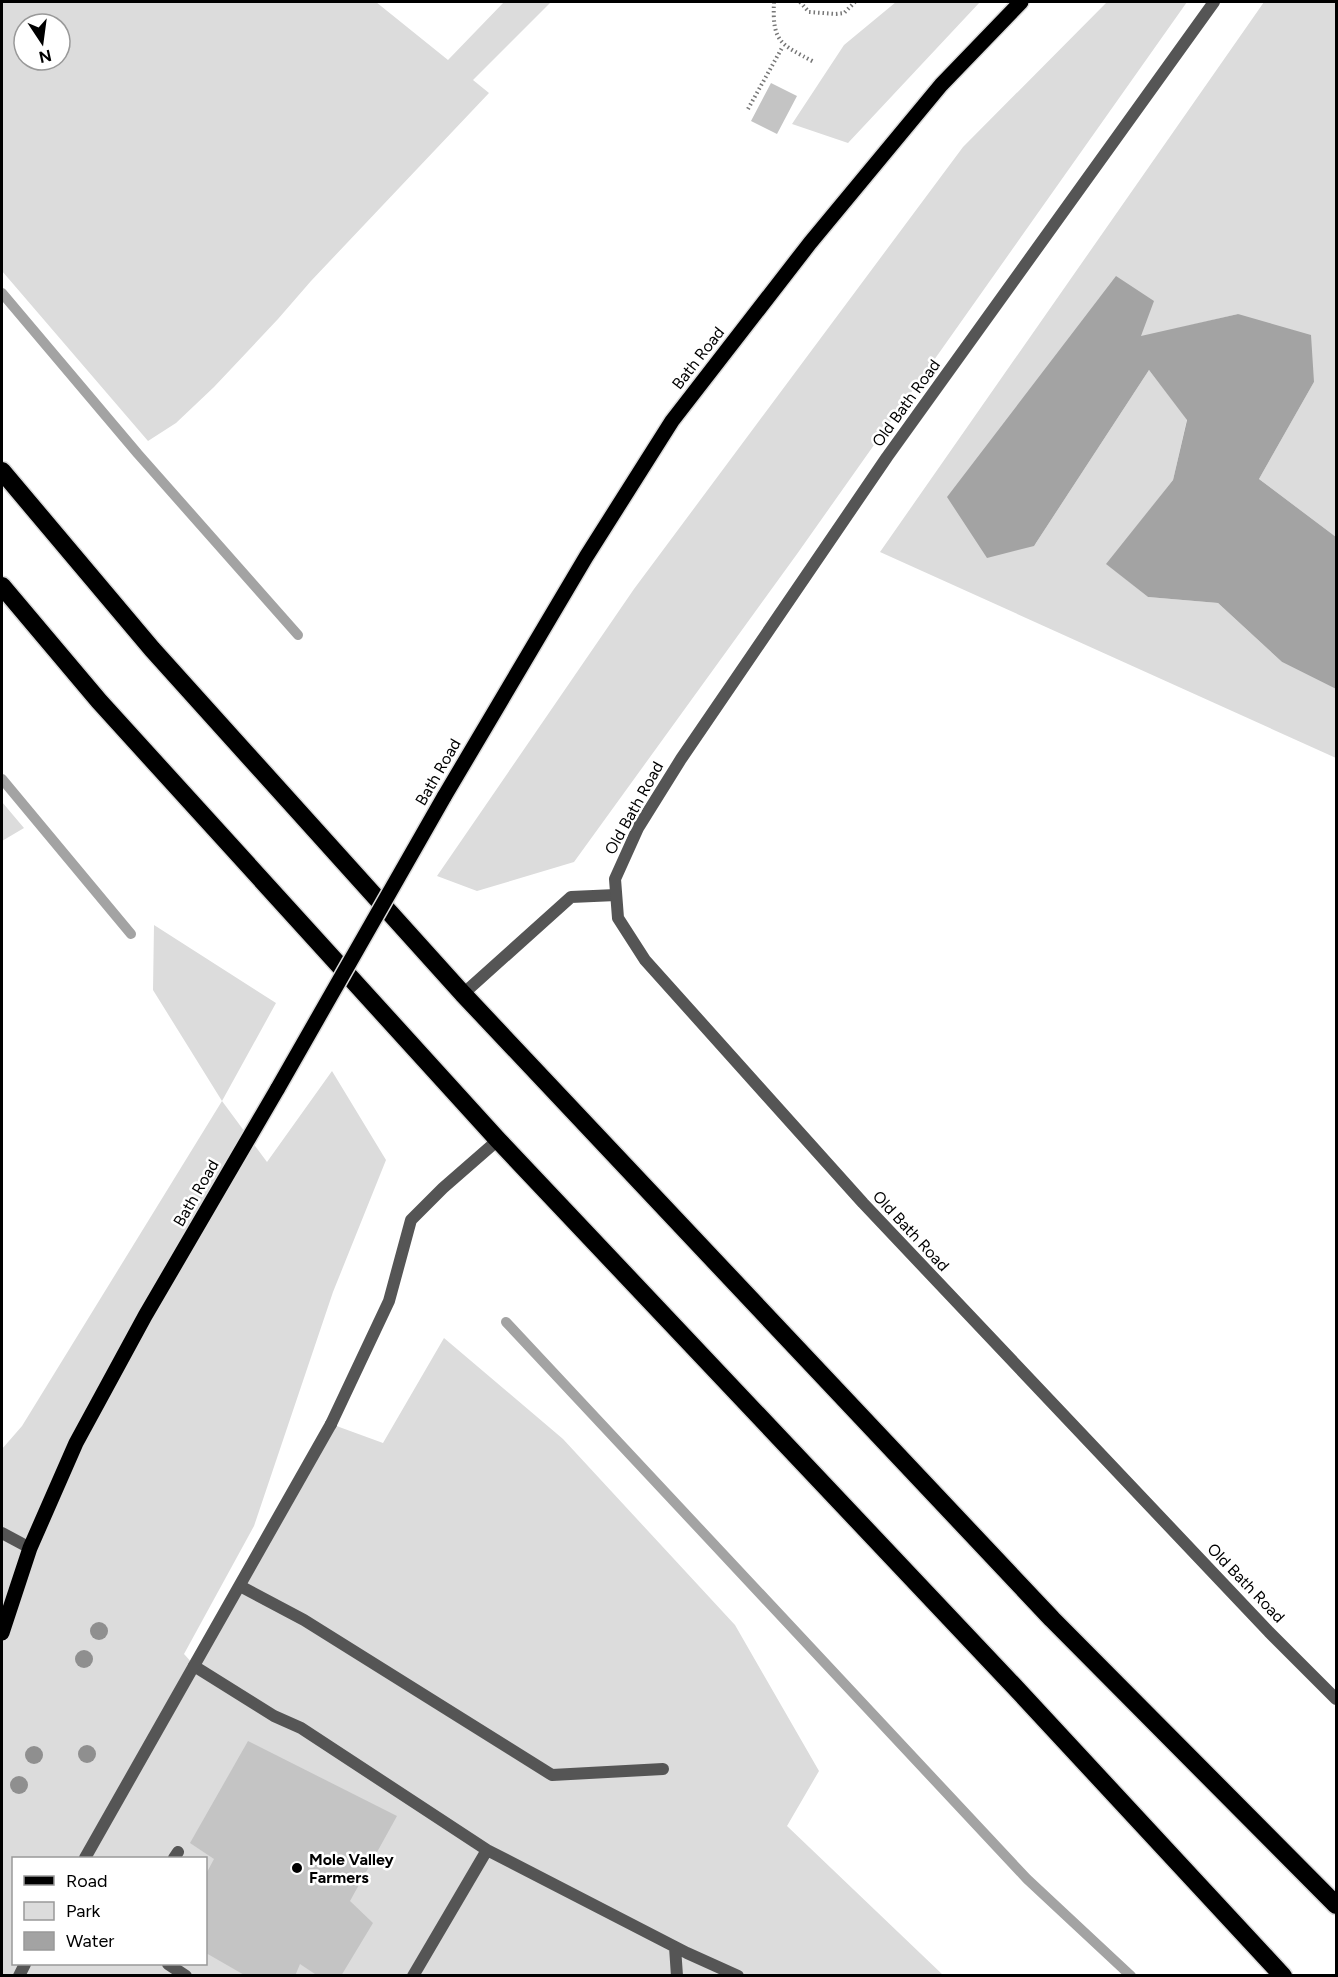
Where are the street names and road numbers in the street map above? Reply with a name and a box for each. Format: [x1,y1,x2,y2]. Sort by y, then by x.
street label: Bath Road [668,323,728,393]
street label: Old Bath Road [868,356,944,450]
street label: Bath Road [411,735,465,809]
street label: Old Bath Road [601,758,667,858]
street label: Bath Road [169,1156,223,1230]
street label: Old Bath Road [869,1187,953,1275]
street label: Old Bath Road [1203,1539,1289,1627]

